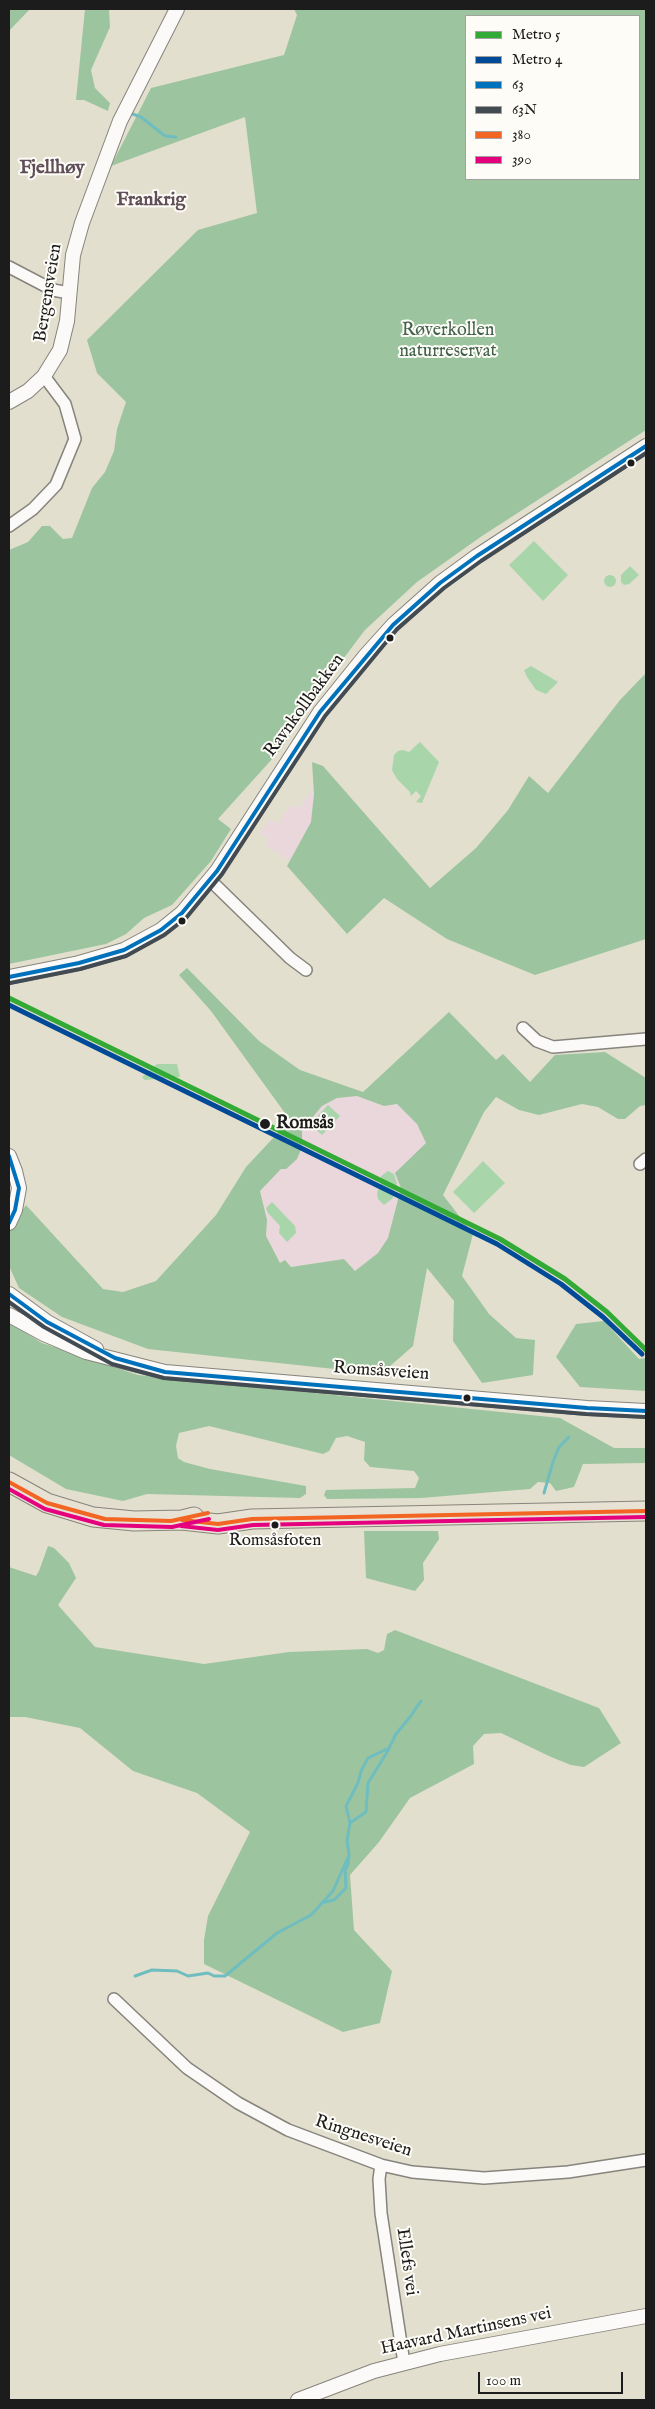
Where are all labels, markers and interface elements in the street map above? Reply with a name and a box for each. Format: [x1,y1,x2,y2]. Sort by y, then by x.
legend [465,15,640,180]
text: Metro 5 [512,25,560,44]
text: Metro 4 [512,50,562,69]
text: 63 [512,75,524,94]
text: 63N [512,100,537,119]
text: 380 [512,125,531,144]
text: 390 [512,150,532,169]
district label: Fjellhøy [19,158,85,180]
district label: Frankrig [116,190,186,212]
street label: Bergensveien [31,242,67,344]
park label: Røverkollen naturreservat [399,320,497,362]
unlabelled marker [626,458,636,468]
unlabelled marker [385,633,395,643]
street label: Ravnkollbakken [260,650,350,762]
unlabelled marker [177,916,187,926]
place label: Romsås [276,1113,334,1135]
marker: Romsås [258,1117,272,1131]
street label: Romsåsveien [332,1358,430,1386]
unlabelled marker [462,1393,472,1403]
marker: Romsåsfoten [270,1520,280,1530]
place label: Romsåsfoten [229,1532,321,1552]
street label: Ringnesveien [312,2111,414,2163]
street label: Ellefs vei [391,2227,421,2297]
street label: Haavard Martinsens vei [379,2303,553,2361]
scale bar [480,2362,625,2394]
text: 100 m [486,2371,521,2390]

